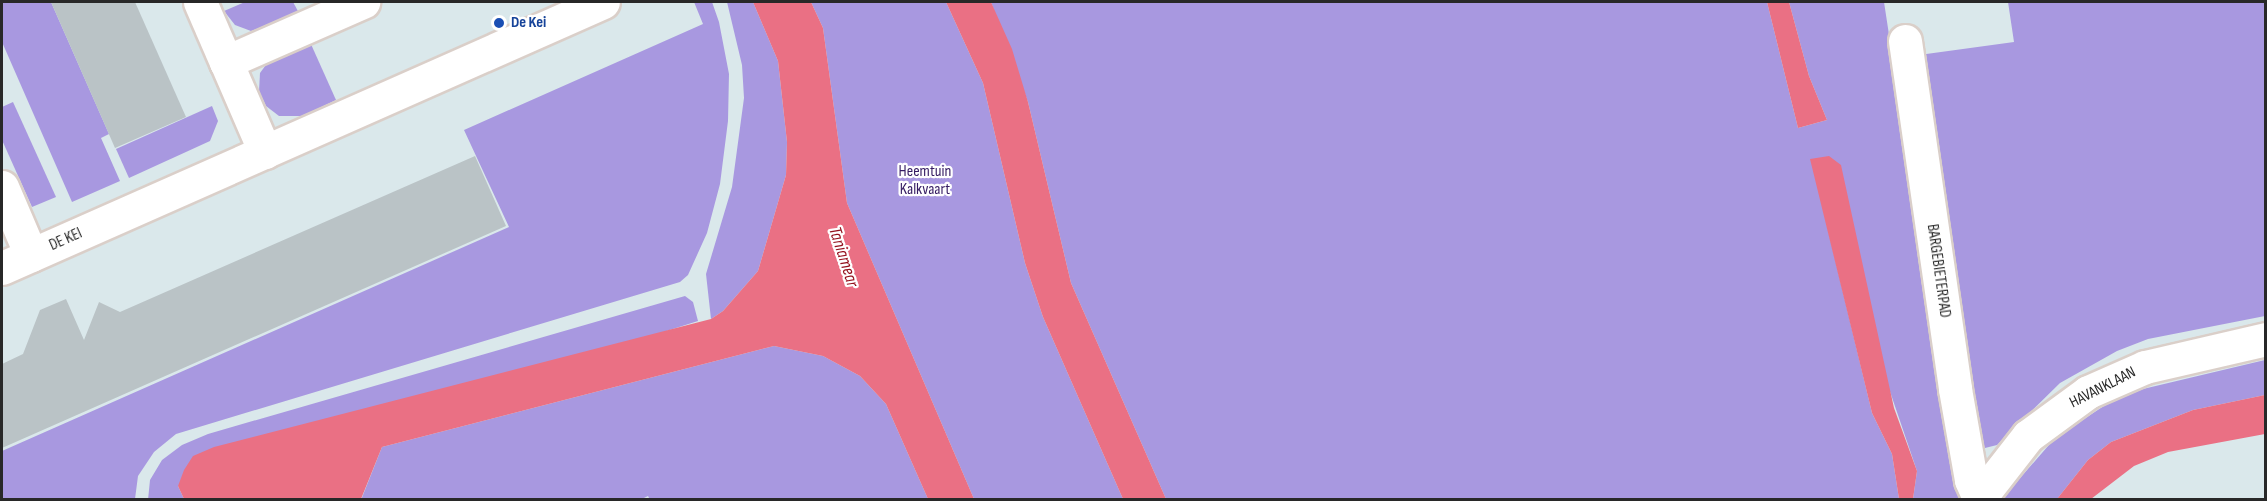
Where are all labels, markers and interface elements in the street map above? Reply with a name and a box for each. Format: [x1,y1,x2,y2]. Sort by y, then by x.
place label: De Kei [511,13,546,33]
marker: De Kei [492,16,506,30]
park label: Heemtuin Kalkvaart [899,162,951,200]
street label: BARGEBIETERPAD [1922,223,1954,319]
street label: DE KEI [47,224,85,256]
water label: Taniamear [823,224,863,290]
street label: HAVANKLAAN [2067,363,2139,413]

